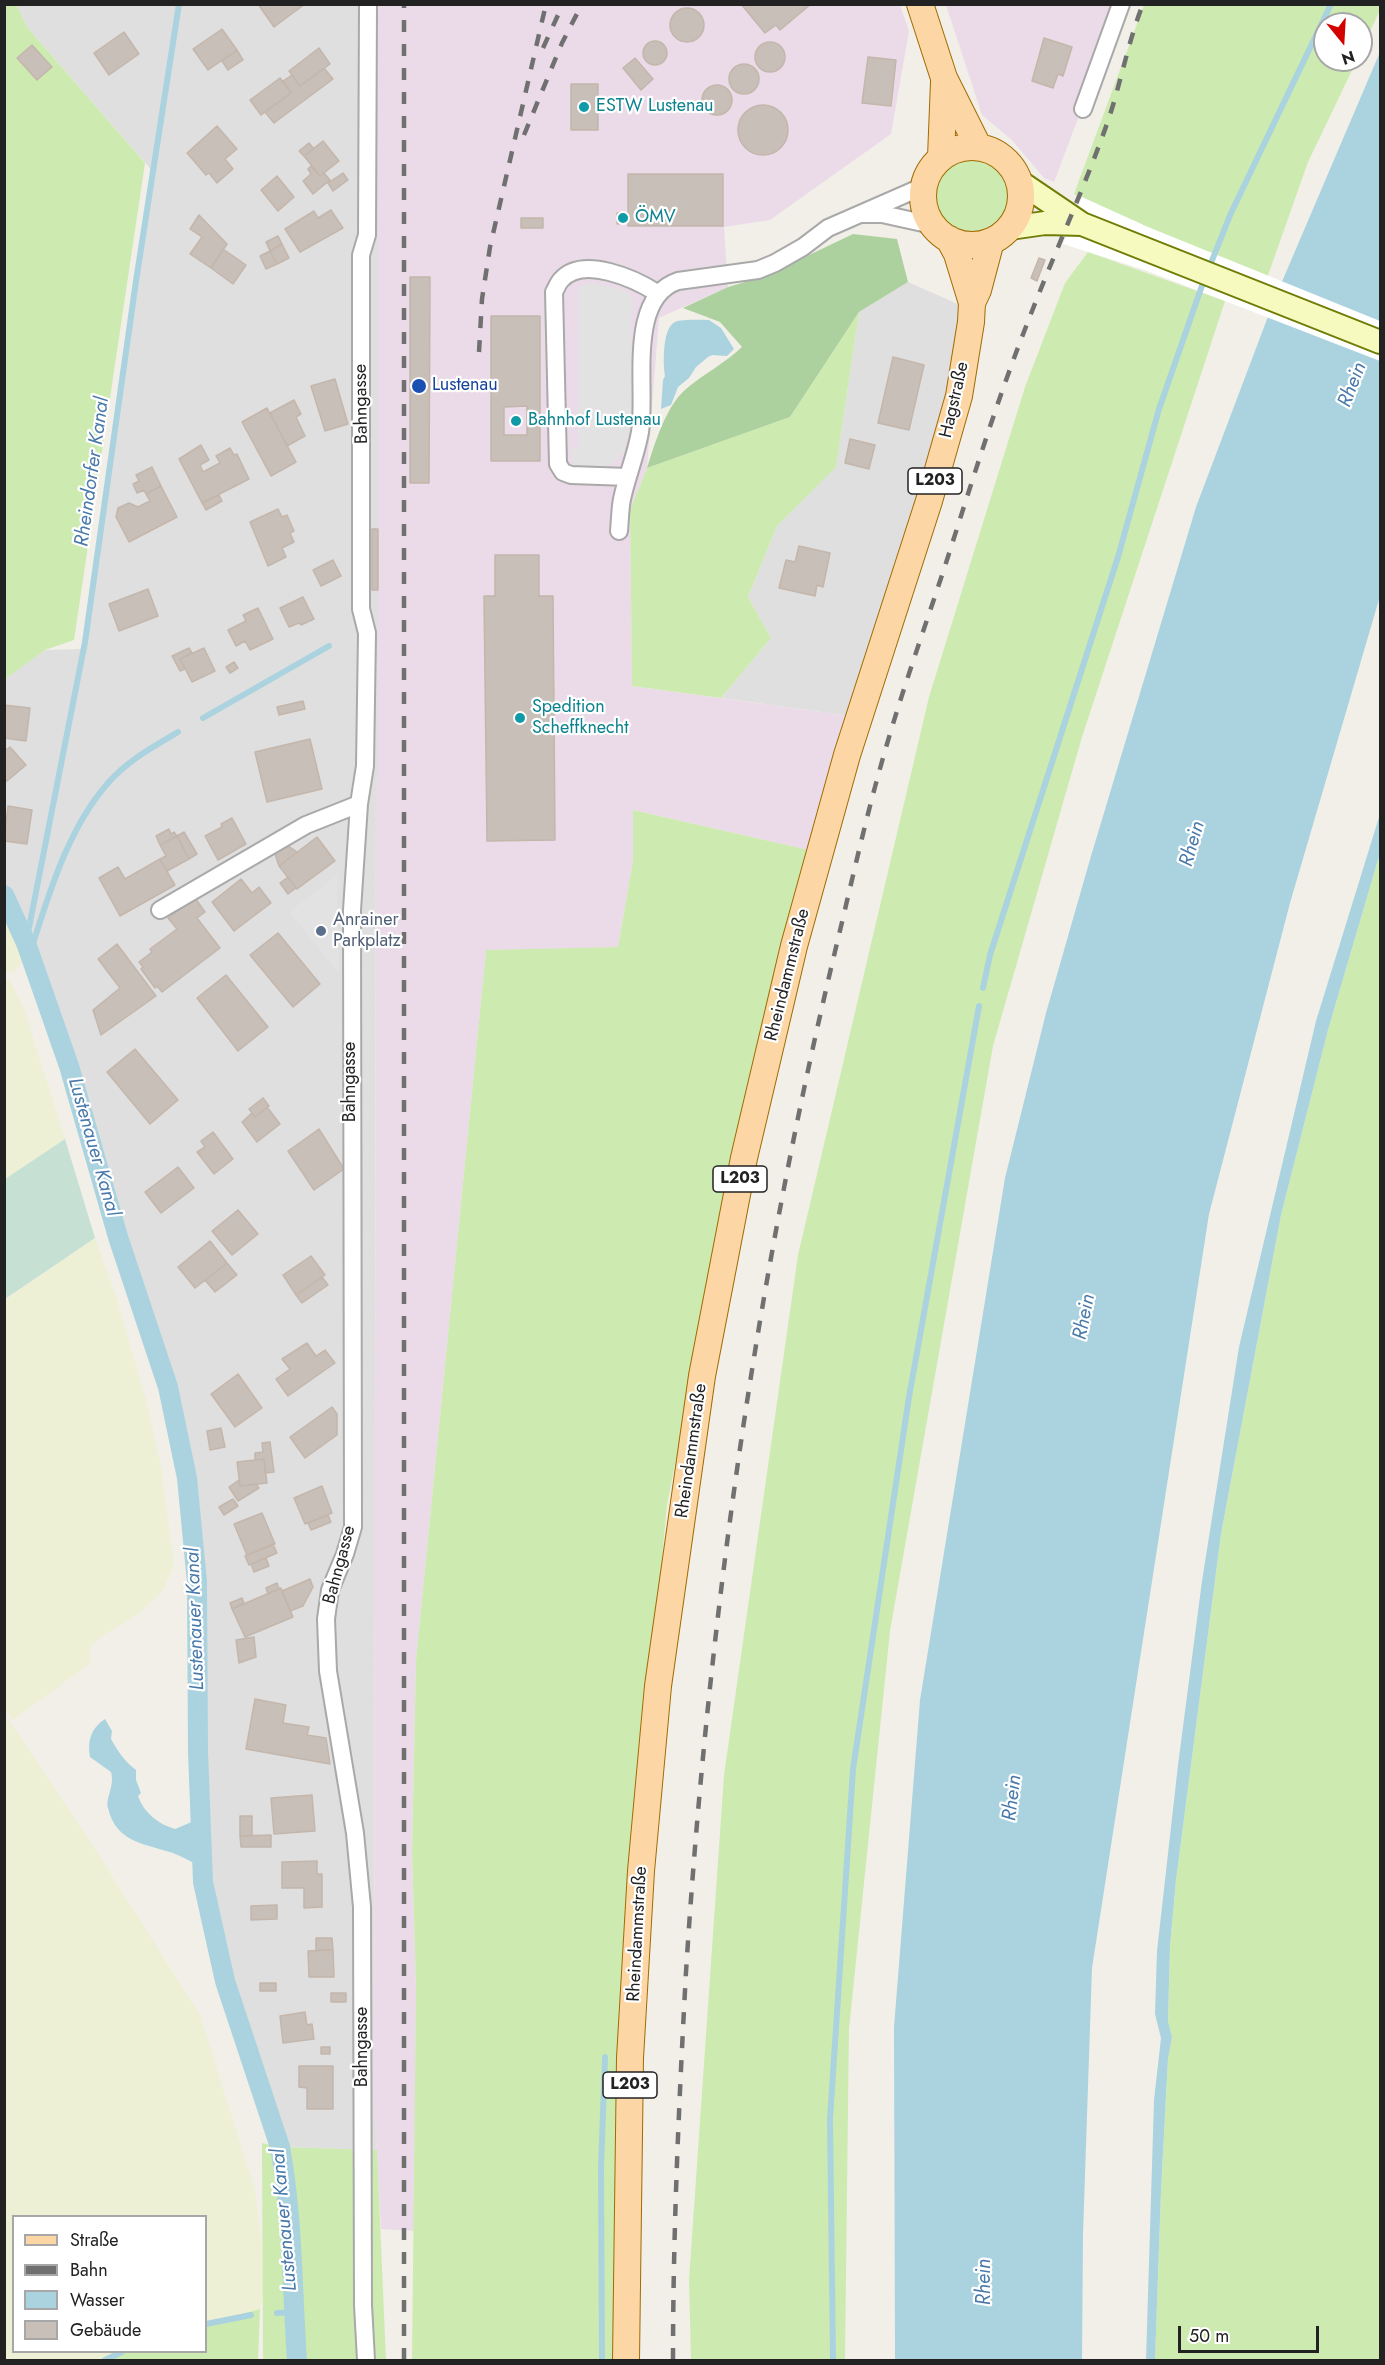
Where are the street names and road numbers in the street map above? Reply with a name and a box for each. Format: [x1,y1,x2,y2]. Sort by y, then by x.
street label: Hagstraße [936,360,974,440]
street label: Bahngasse [351,364,373,444]
road number: L203 [908,468,962,494]
street label: Rheindammstraße [761,907,815,1043]
street label: Bahngasse [340,1042,362,1122]
road number: L203 [713,1166,767,1192]
street label: Rheindammstraße [672,1382,712,1520]
street label: Bahngasse [319,1523,361,1607]
street label: Rheindammstraße [624,1866,652,2002]
street label: Bahngasse [352,2007,374,2087]
road number: L203 [603,2072,657,2098]

